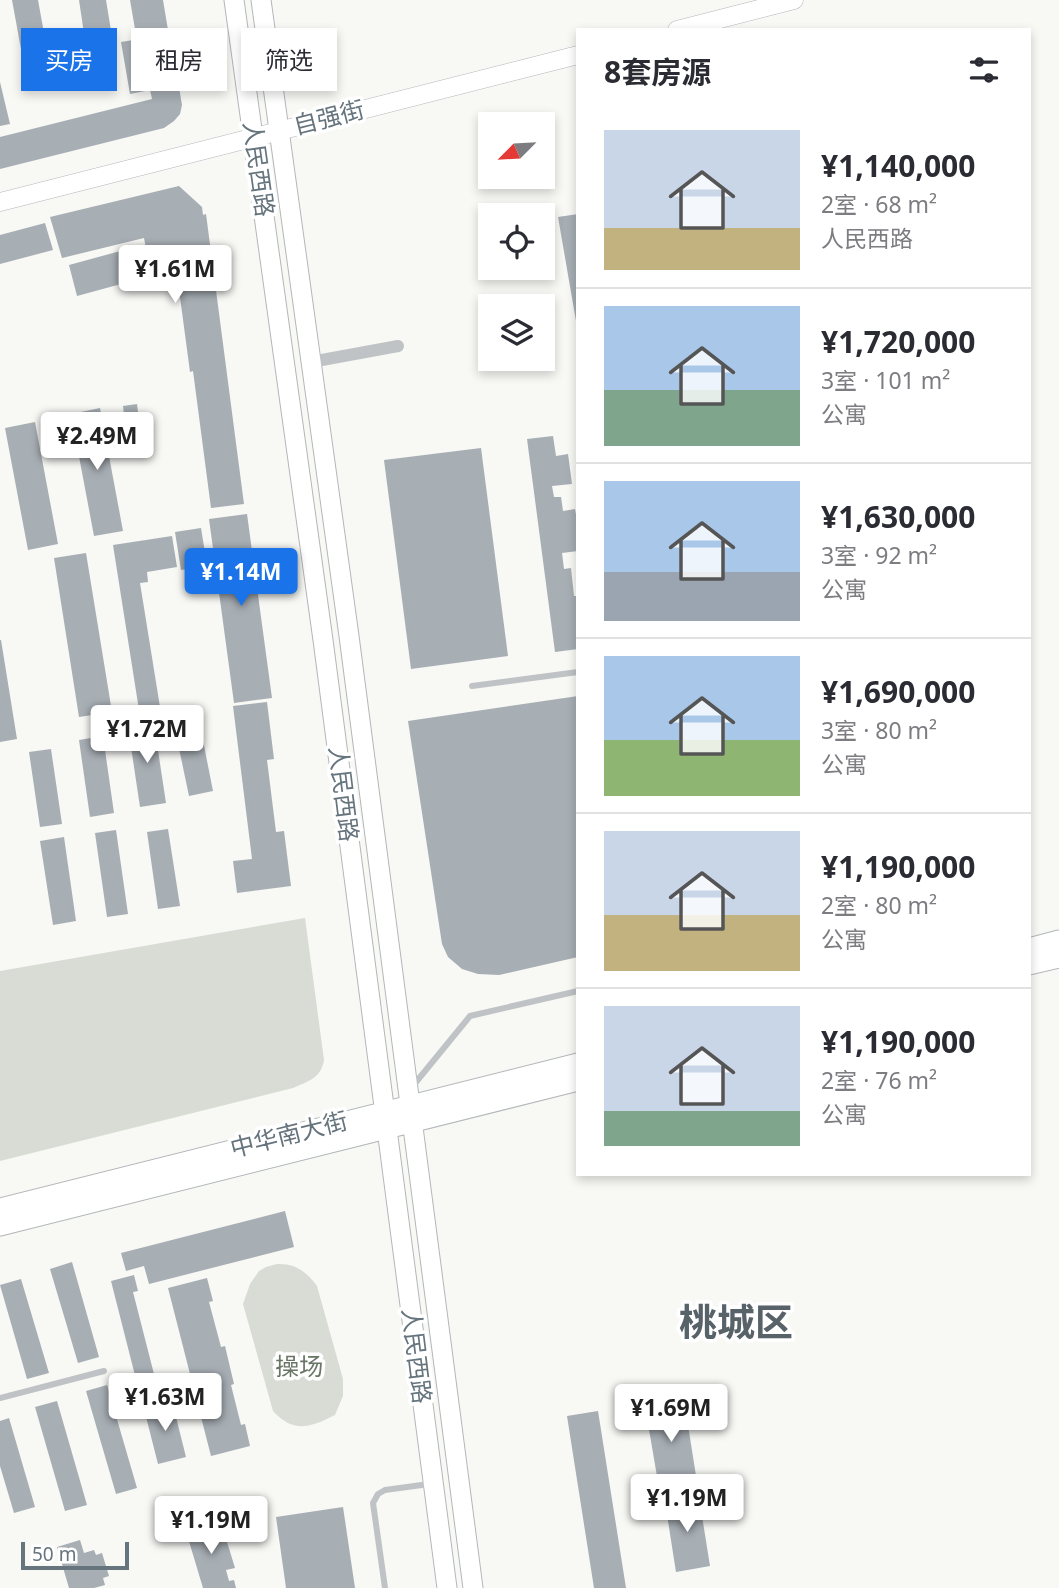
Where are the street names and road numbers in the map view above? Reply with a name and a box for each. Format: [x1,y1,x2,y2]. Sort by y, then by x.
street label: 自强街 [290,92,368,141]
street label: 人民西路 [236,119,283,219]
street label: 人民西路 [322,744,367,843]
street label: 中华南大街 [226,1103,351,1164]
street label: 人民西路 [395,1306,440,1405]

